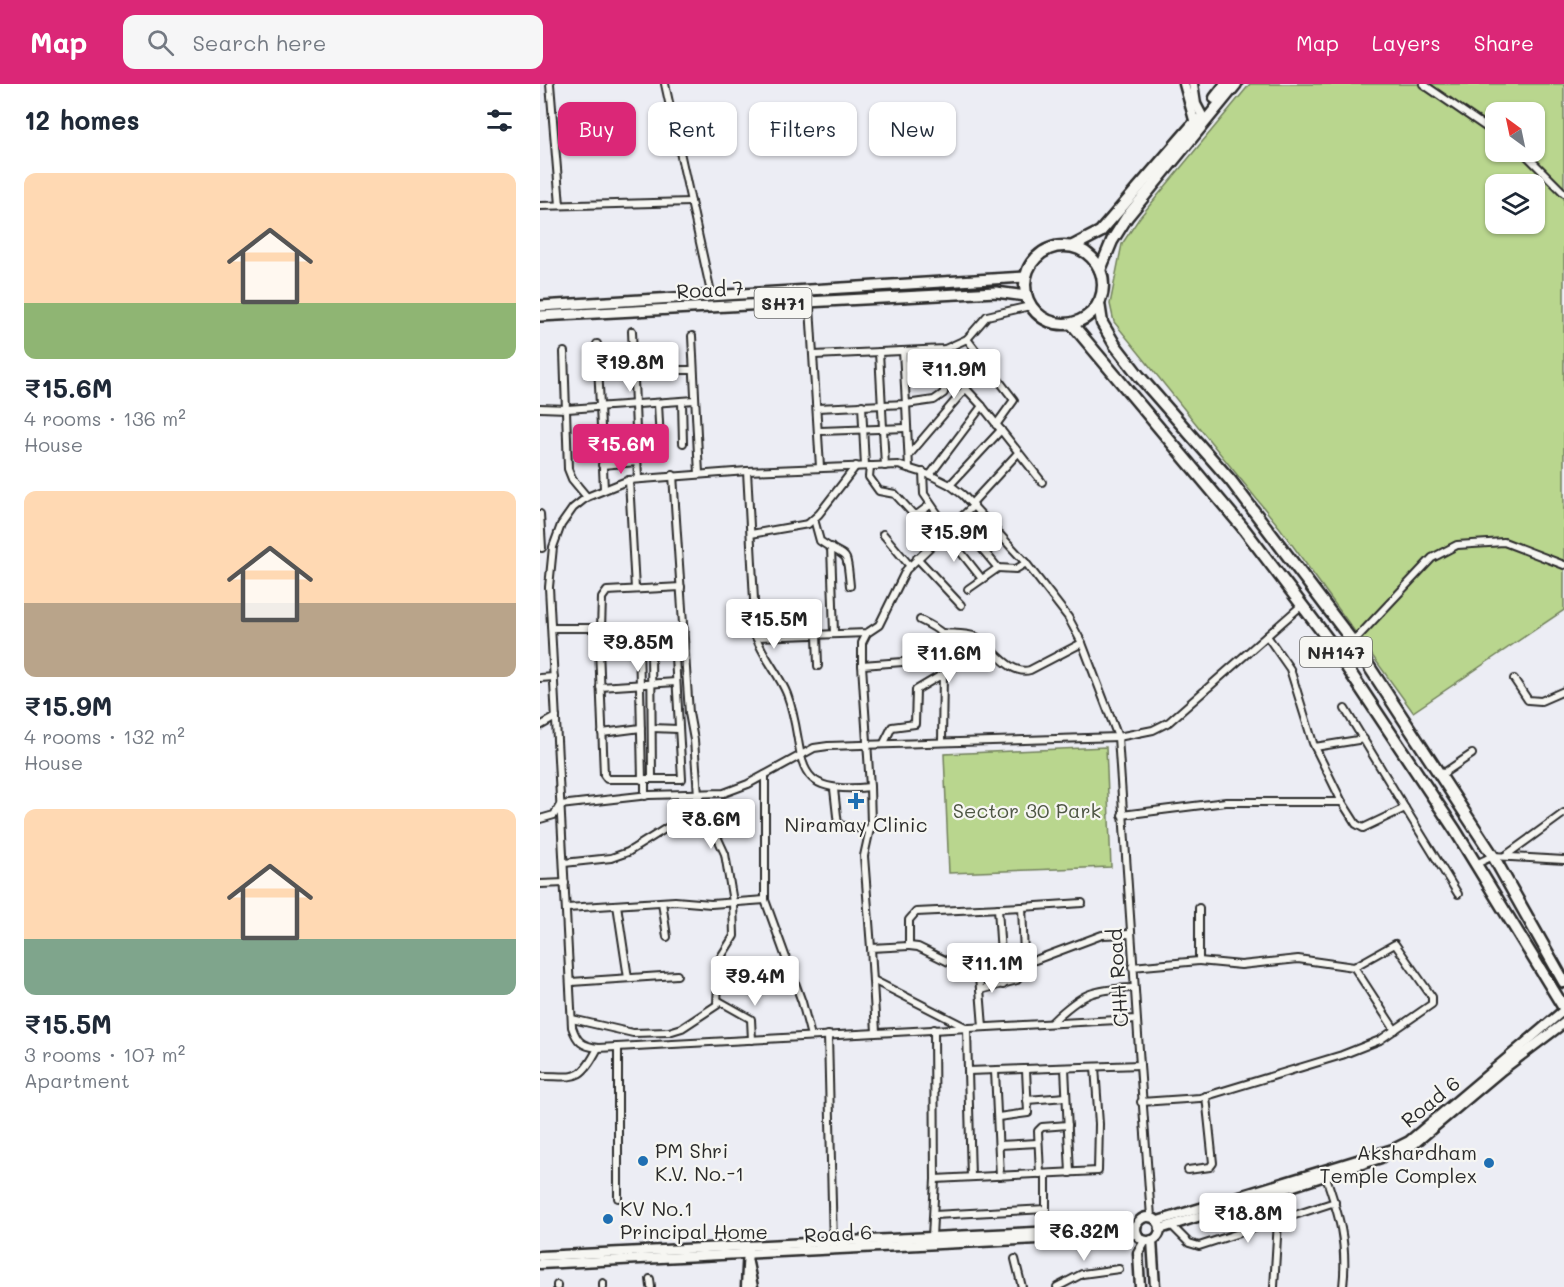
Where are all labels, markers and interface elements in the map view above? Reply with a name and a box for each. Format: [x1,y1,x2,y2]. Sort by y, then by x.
search box [123,15,543,69]
text: Map [30,24,87,60]
icon: search [144,26,177,59]
text: Search here [192,28,326,57]
text: Map [1296,29,1339,56]
text: Layers [1372,29,1441,56]
text: Share [1474,29,1534,56]
chip: Buy [558,102,636,156]
chip: Rent [648,102,737,156]
chip: Filters [749,102,857,156]
chip: New [869,102,956,156]
north arrow [1485,102,1545,162]
map controls [1485,102,1545,234]
text: 12 homes [24,103,140,137]
icon: filters [483,104,516,137]
button: layers [1485,174,1545,234]
icon: home [216,212,324,320]
street label: Road 7 [676,274,744,304]
road number: SH71 [754,288,812,318]
pin: ₹19.8M [581,342,679,393]
text: ₹19.8M [596,348,664,374]
pin: ₹11.9M [905,349,1003,400]
text: ₹11.9M [921,355,987,381]
text: ₹15.6M [24,371,113,405]
text: 4 rooms · 136 m² [24,405,186,431]
pin: ₹15.6M [572,424,670,475]
text: ₹15.6M [587,430,655,456]
text: House [24,431,83,457]
pin: ₹15.9M [905,512,1003,563]
text: ₹15.9M [920,518,988,544]
icon: home [216,530,324,638]
pin: ₹15.5M [725,599,823,650]
text: ₹15.5M [740,605,808,631]
pin: ₹9.85M [589,622,687,673]
text: ₹9.85M [602,628,674,654]
pin: ₹11.6M [900,633,998,684]
road number: NH147 [1300,637,1372,667]
text: ₹11.6M [916,639,982,665]
text: ₹15.9M [24,689,113,723]
text: 4 rooms · 132 m² [24,723,185,749]
text: House [24,749,83,775]
marker: Niramay Clinic [847,792,865,810]
park label: Sector 30 Park [953,797,1101,823]
pin: ₹8.6M [669,799,753,850]
text: ₹8.6M [681,805,741,831]
place label: Niramay Clinic [785,811,928,837]
icon: home [216,848,324,956]
street label: CHH Road [1101,928,1133,1028]
pin: ₹11.1M [943,943,1041,994]
text: ₹11.1M [961,949,1023,975]
pin: ₹9.4M [713,956,797,1007]
text: ₹9.4M [725,962,785,988]
text: ₹15.5M [24,1007,112,1041]
text: 3 rooms · 107 m² [24,1041,185,1067]
text: Apartment [24,1067,130,1093]
street label: Road 6 [1395,1069,1465,1133]
place label: PM Shri K.V. No.-1 [655,1137,744,1186]
place label: Akshardham Temple Complex [1319,1139,1477,1188]
marker: PM Shri K.V. No.-1 [636,1154,650,1168]
marker: Akshardham Temple Complex [1482,1156,1496,1170]
pin: ₹18.8M [1199,1193,1297,1244]
place label: KV No.1 Principal Home [620,1195,768,1244]
text: ₹18.8M [1213,1199,1283,1225]
pin: ₹6.32M [1035,1211,1133,1262]
marker: KV No.1 Principal Home [601,1212,615,1226]
text: ₹6.32M [1049,1217,1119,1243]
street label: Road 6 [803,1218,873,1248]

